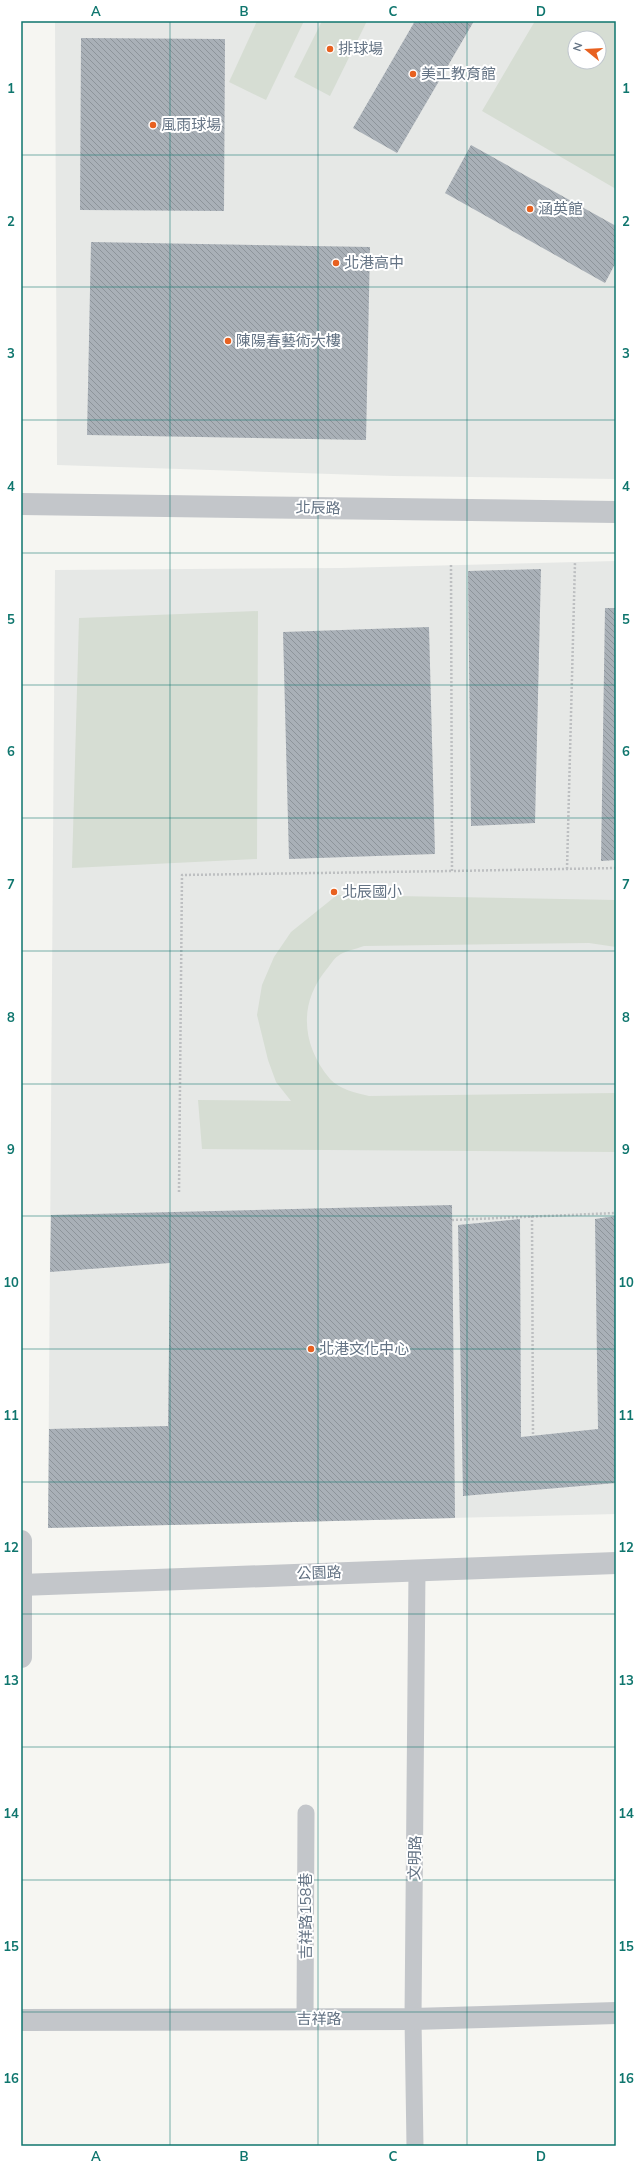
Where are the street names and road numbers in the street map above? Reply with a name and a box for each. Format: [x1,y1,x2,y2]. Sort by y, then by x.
street label: 北辰路 [295,498,341,517]
street label: 公園路 [296,1562,342,1583]
street label: 文明路 [405,1835,424,1881]
street label: 吉祥路158巷 [296,1872,315,1960]
street label: 吉祥路 [296,2009,342,2028]

